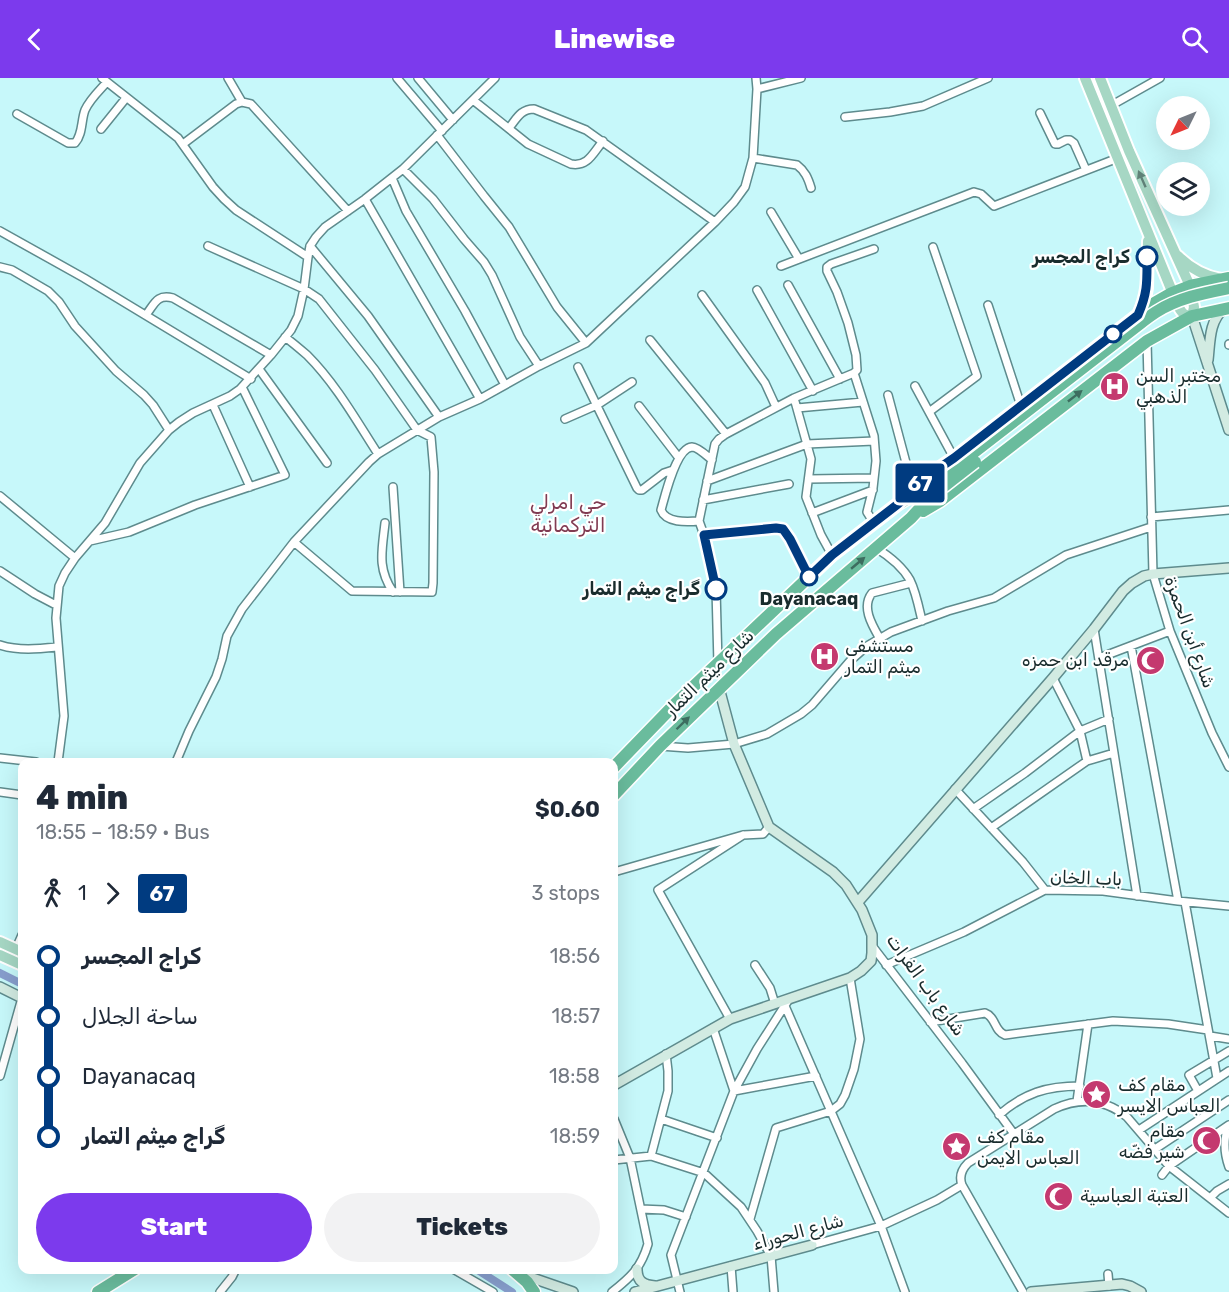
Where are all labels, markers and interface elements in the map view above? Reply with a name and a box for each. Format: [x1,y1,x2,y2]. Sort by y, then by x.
icon: back [18,23,51,56]
text: Linewise [554,23,675,55]
icon: search [1178,23,1211,56]
north arrow [1156,96,1210,150]
map controls [1156,96,1210,216]
button: layers [1156,162,1210,216]
one-way arrow [1137,170,1147,188]
place label: كراج المجسر [1031,246,1130,270]
marker: كراج المجسر [1136,246,1158,268]
unlabelled marker [1104,325,1122,343]
place label: مختبر السن الذهبي [1136,365,1221,410]
hospital icon: مختبر السن الذهبي [1099,370,1131,402]
one-way arrow [1068,390,1083,402]
line badge: 67 [893,464,947,502]
text: 67 [908,471,933,496]
district label: حي امرلي التركمانية [530,490,606,537]
one-way arrow [850,557,865,570]
marker: Dayanacaq [800,568,818,586]
street label: شارع أبن الحمزة [1159,573,1220,691]
place label: گراج ميثم التمار [582,578,700,602]
marker: گراج ميثم التمار [705,578,727,600]
place label: Dayanacaq [760,588,858,610]
street label: شارع ميثم التمار [659,625,759,723]
place label: مستشفى ميثم التمار [844,635,921,679]
hospital icon: مستشفى ميثم التمار [808,640,840,672]
mosque icon: مرقد ابن حمزه [1134,644,1166,676]
place label: مرقد ابن حمزه [1022,649,1129,671]
one-way arrow [676,716,691,730]
text: 4 min [36,778,128,817]
text: $0.60 [535,796,600,823]
text: 18:55 – 18:59 · Bus [36,820,210,844]
street label: باب الخان [1049,866,1123,890]
icon: walk [36,877,69,910]
icon: forward [96,877,129,910]
text: 1 [78,881,87,905]
text: 67 [150,881,175,906]
text: 3 stops [531,881,600,905]
street label: شارع باب الفرات [881,930,970,1041]
text: كراج المجسر [82,943,201,970]
text: 18:56 [550,944,600,968]
text: ساحة الجلال [82,1003,198,1030]
text: 18:57 [551,1004,600,1028]
text: Dayanacaq [82,1063,196,1090]
text: 18:58 [549,1064,600,1088]
place label: مقام كف العباس الايسر [1117,1074,1220,1117]
place icon: مقام كف العباس الايسر [1081,1079,1113,1111]
place label: مقام شير فضّه [1119,1120,1185,1163]
text: گراج ميثم التمار [82,1123,225,1150]
text: 18:59 [550,1124,600,1148]
mosque icon: مقام شير فضّه [1190,1125,1222,1157]
place label: مقام كف العباس الايمن [977,1126,1080,1169]
place icon: مقام كف العباس الايمن [940,1131,972,1163]
mosque icon: العتبة العباسية [1043,1180,1075,1212]
place label: العتبة العباسية [1080,1185,1189,1207]
button: Start [36,1193,312,1262]
button: Tickets [324,1193,600,1262]
street label: شارع الحوراء [750,1209,846,1256]

